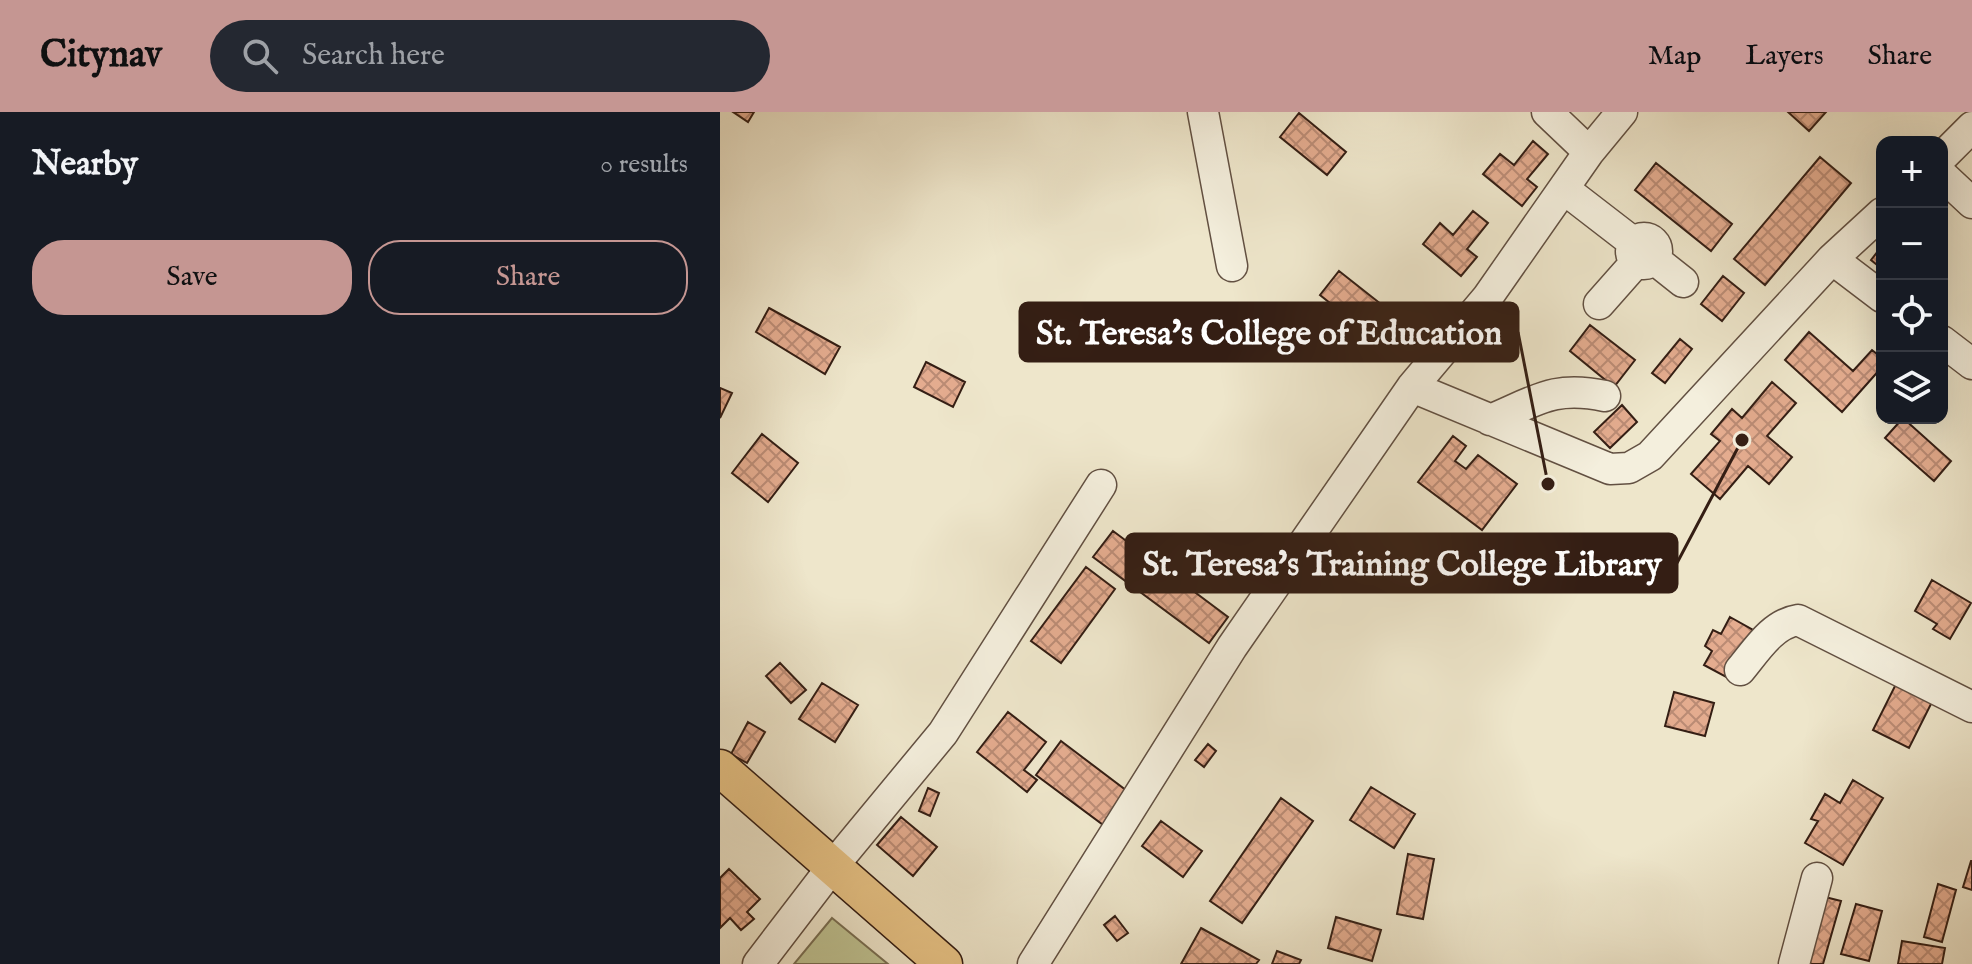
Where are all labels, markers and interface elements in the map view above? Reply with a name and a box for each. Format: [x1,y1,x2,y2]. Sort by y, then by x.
search box [210,20,770,92]
text: Citynav [40,32,162,80]
icon: search [238,34,282,78]
text: Search here [302,37,445,75]
text: Map [1648,39,1701,74]
text: Layers [1745,39,1824,74]
text: Share [1868,39,1932,74]
map controls [1876,136,1948,424]
button: + [1876,136,1948,208]
text: Nearby [32,143,138,186]
text: 0 results [600,148,688,181]
button: − [1876,208,1948,280]
button: Save [32,240,352,315]
button: Share [368,240,688,315]
button: locate [1876,280,1948,352]
callout: St. Teresa's College of Education [1020,303,1518,361]
text: St. Teresa's College of Education [1036,313,1502,356]
button: layers [1876,352,1948,424]
callout: St. Teresa's Training College Library [1126,534,1677,592]
text: St. Teresa's Training College Library [1142,544,1663,587]

